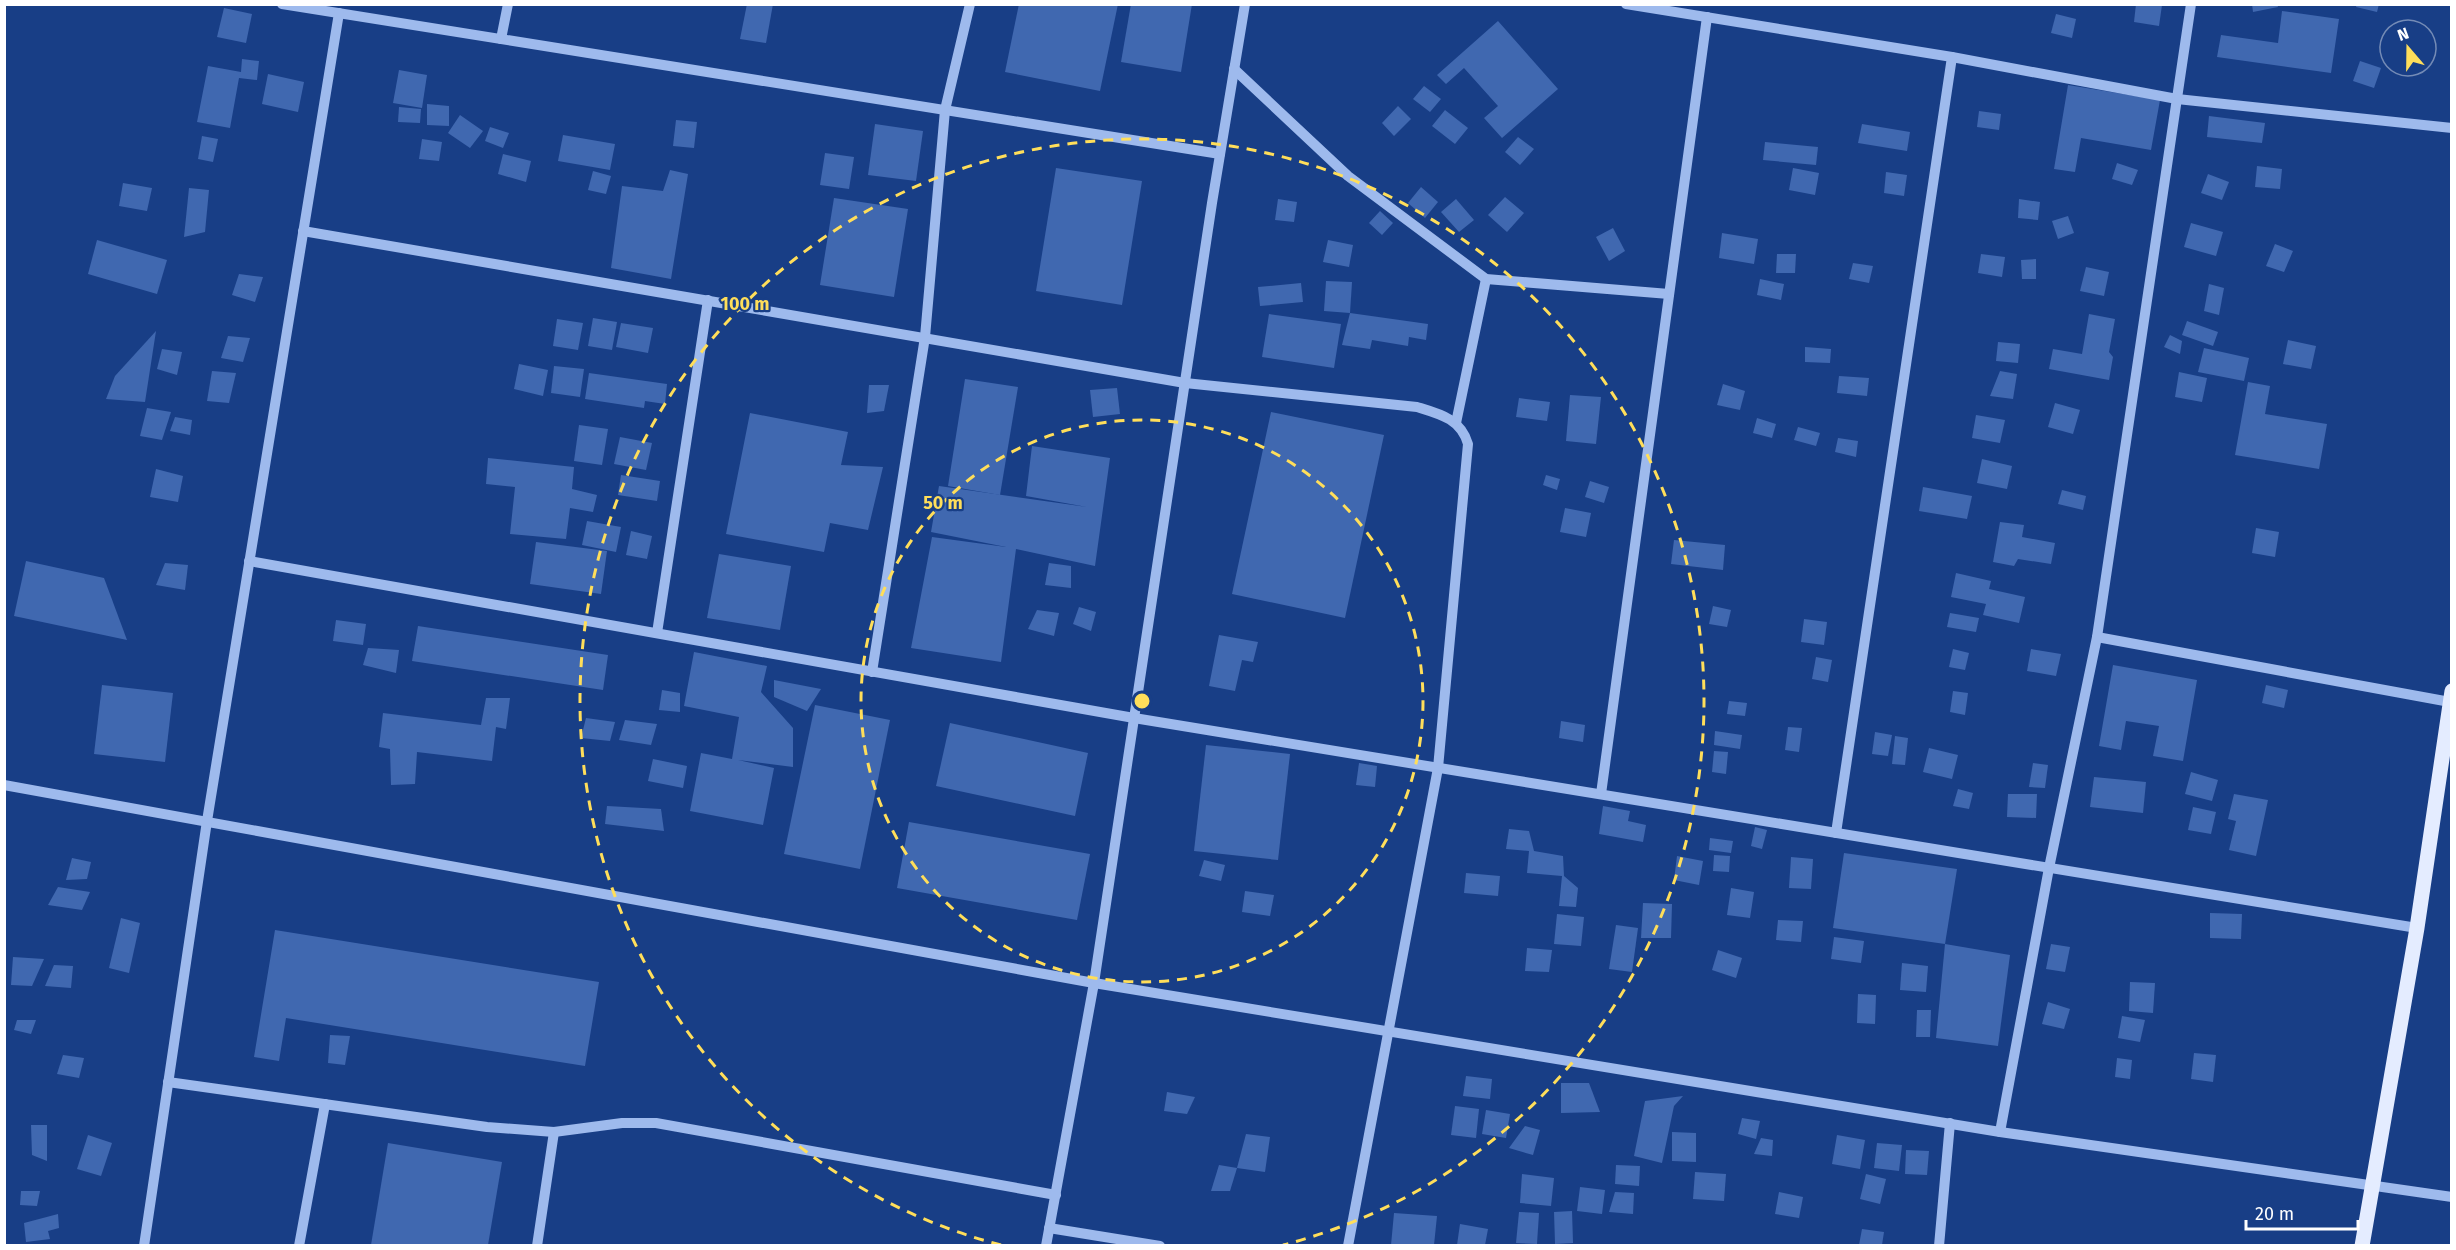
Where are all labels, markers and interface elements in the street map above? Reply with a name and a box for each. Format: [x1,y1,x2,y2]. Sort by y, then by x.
north arrow [2378,18,2438,78]
text: N [2395,24,2411,45]
text: 100 m [721,293,769,315]
text: 50 m [923,492,963,514]
centre of rings [1132,691,1152,711]
scale bar [2246,1193,2358,1231]
text: 20 m [2255,1203,2294,1225]

